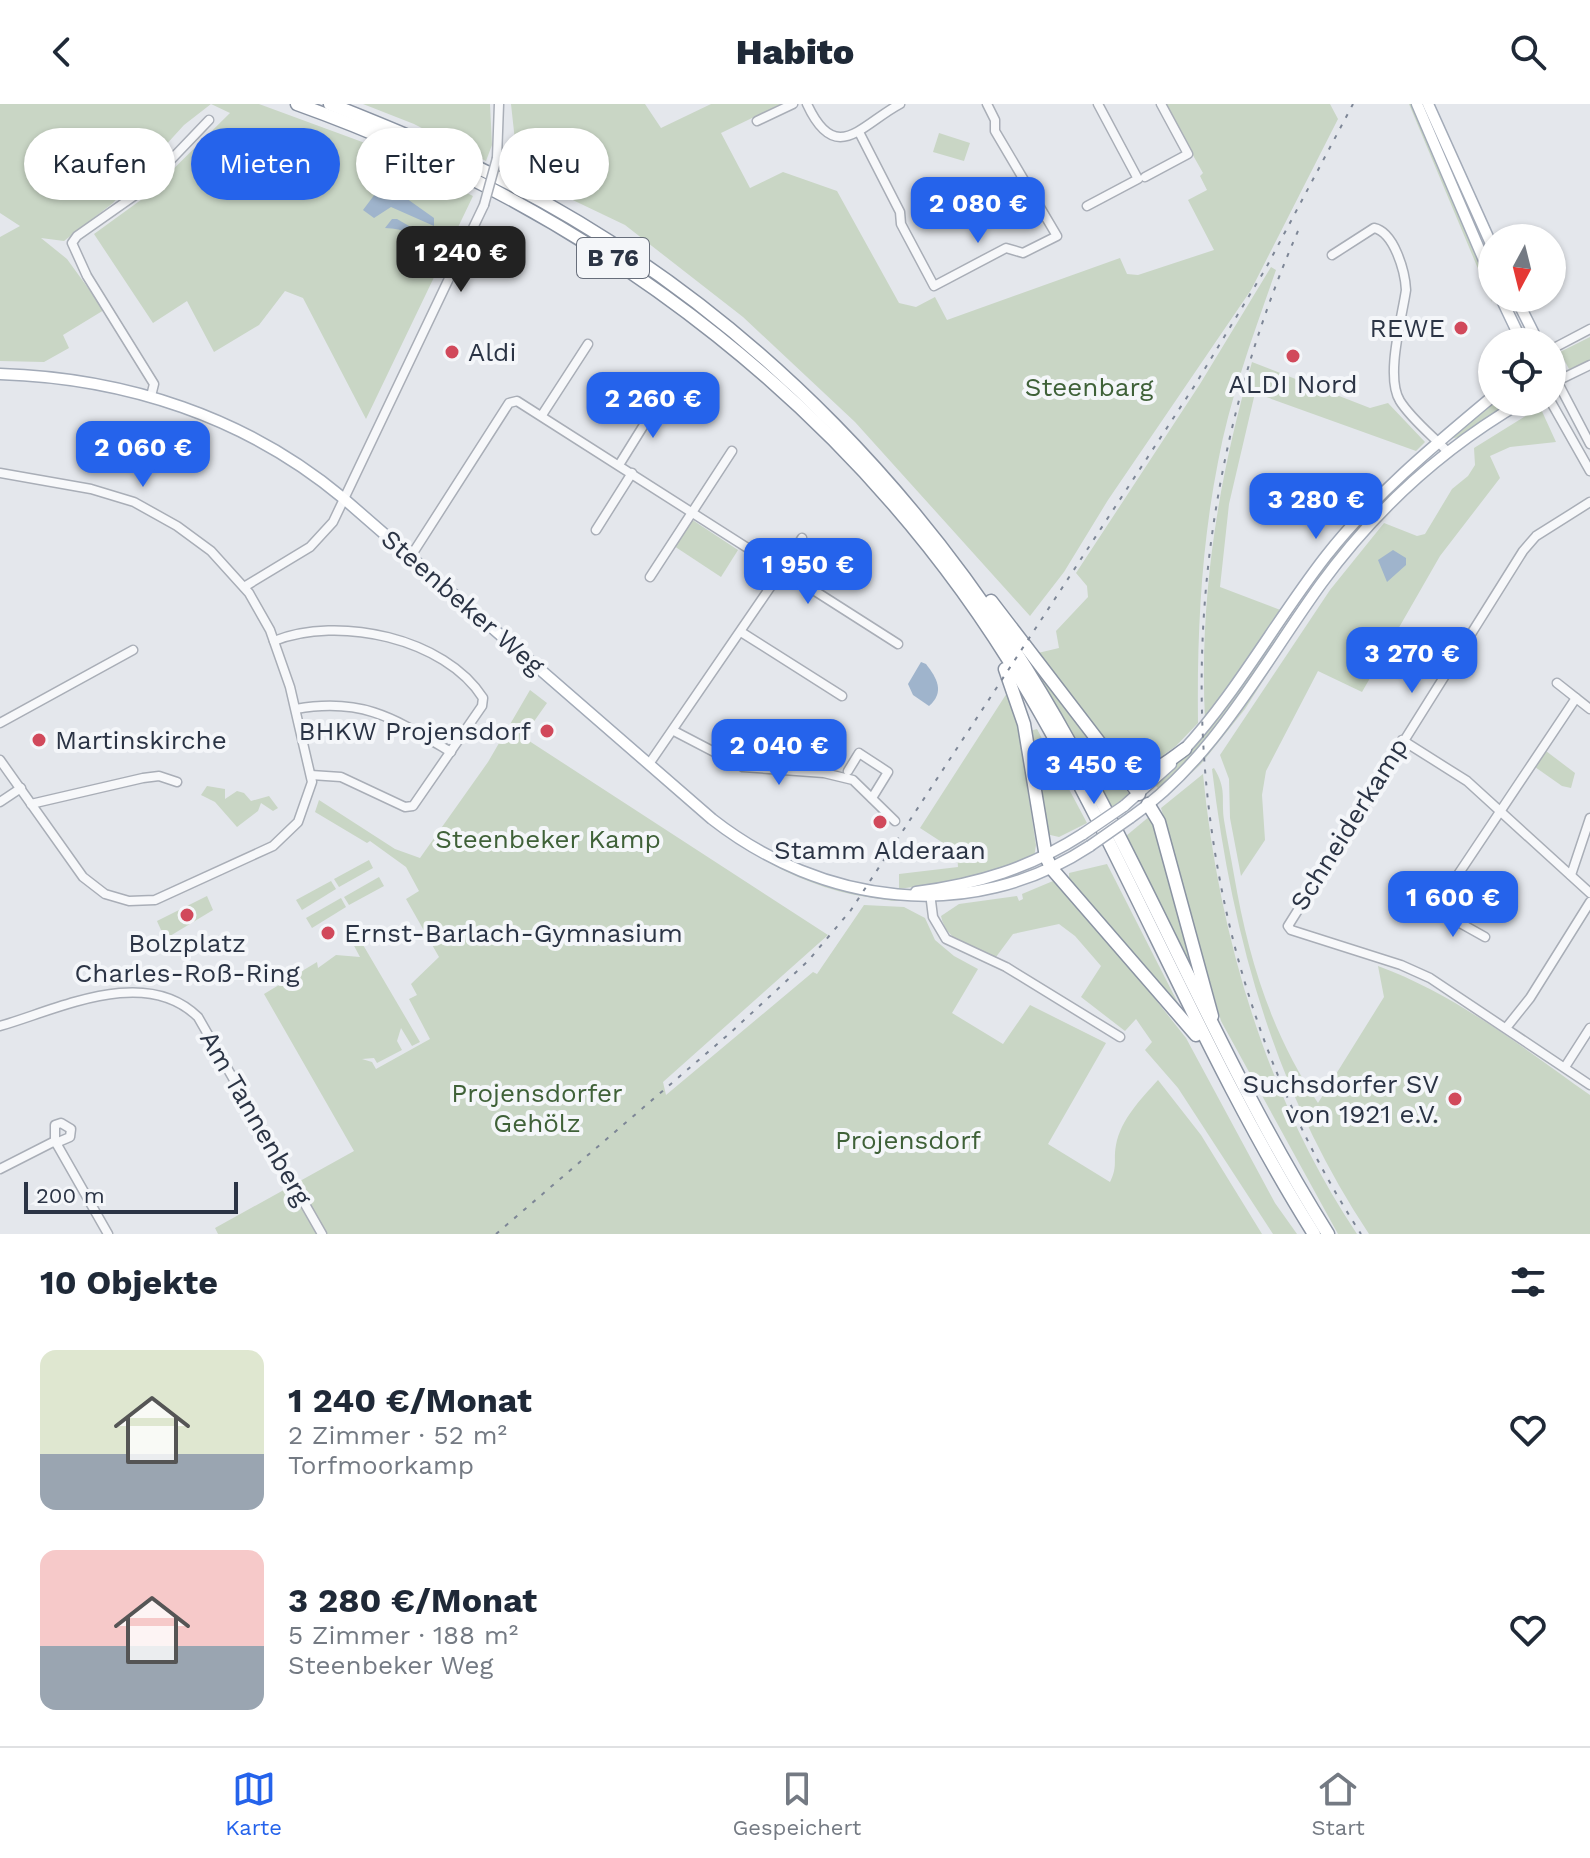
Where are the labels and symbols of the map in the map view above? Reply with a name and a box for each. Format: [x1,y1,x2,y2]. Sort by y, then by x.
pin: 2 080 € [904,177,1052,245]
north arrow [1478,224,1566,312]
pin: 1 240 € [387,226,535,294]
road number: B 76 [577,238,649,278]
place label: REWE [1370,313,1445,343]
marker: REWE [1452,319,1470,337]
place label: Aldi [468,337,516,367]
marker: Aldi [443,343,461,361]
marker: ALDI Nord [1284,347,1302,365]
place label: ALDI Nord [1229,369,1358,399]
pin: 2 260 € [579,372,727,440]
park label: Steenbarg [1025,372,1153,402]
pin: 2 060 € [69,421,217,489]
pin: 3 280 € [1242,473,1390,541]
street label: Steenbeker Weg [376,523,550,681]
pin: 1 950 € [734,538,882,606]
pin: 3 270 € [1338,627,1486,695]
place label: BHKW Projensdorf [299,716,531,746]
pin: 2 040 € [705,719,853,787]
marker: BHKW Projensdorf [538,722,556,740]
place label: Martinskirche [55,725,227,755]
marker: Martinskirche [30,731,48,749]
street label: Schneiderkamp [1284,732,1414,916]
pin: 3 450 € [1020,738,1168,806]
marker: Stamm Alderaan [871,813,889,831]
park label: Steenbeker Kamp [435,824,661,854]
place label: Stamm Alderaan [774,835,986,865]
pin: 1 600 € [1379,871,1527,939]
marker: Bolzplatz Charles-Roß-Ring [178,906,196,924]
place label: Ernst-Barlach-Gymnasium [344,918,683,948]
marker: Ernst-Barlach-Gymnasium [319,924,337,942]
place label: Bolzplatz Charles-Roß-Ring [75,928,300,988]
street label: Am Tannenberg [194,1026,318,1211]
place label: Suchsdorfer SV von 1921 e.V. [1243,1069,1439,1129]
park label: Projensdorfer Gehölz [451,1078,623,1138]
marker: Suchsdorfer SV von 1921 e.V. [1446,1090,1464,1108]
park label: Projensdorf [835,1125,981,1155]
scale bar [24,1178,238,1214]

